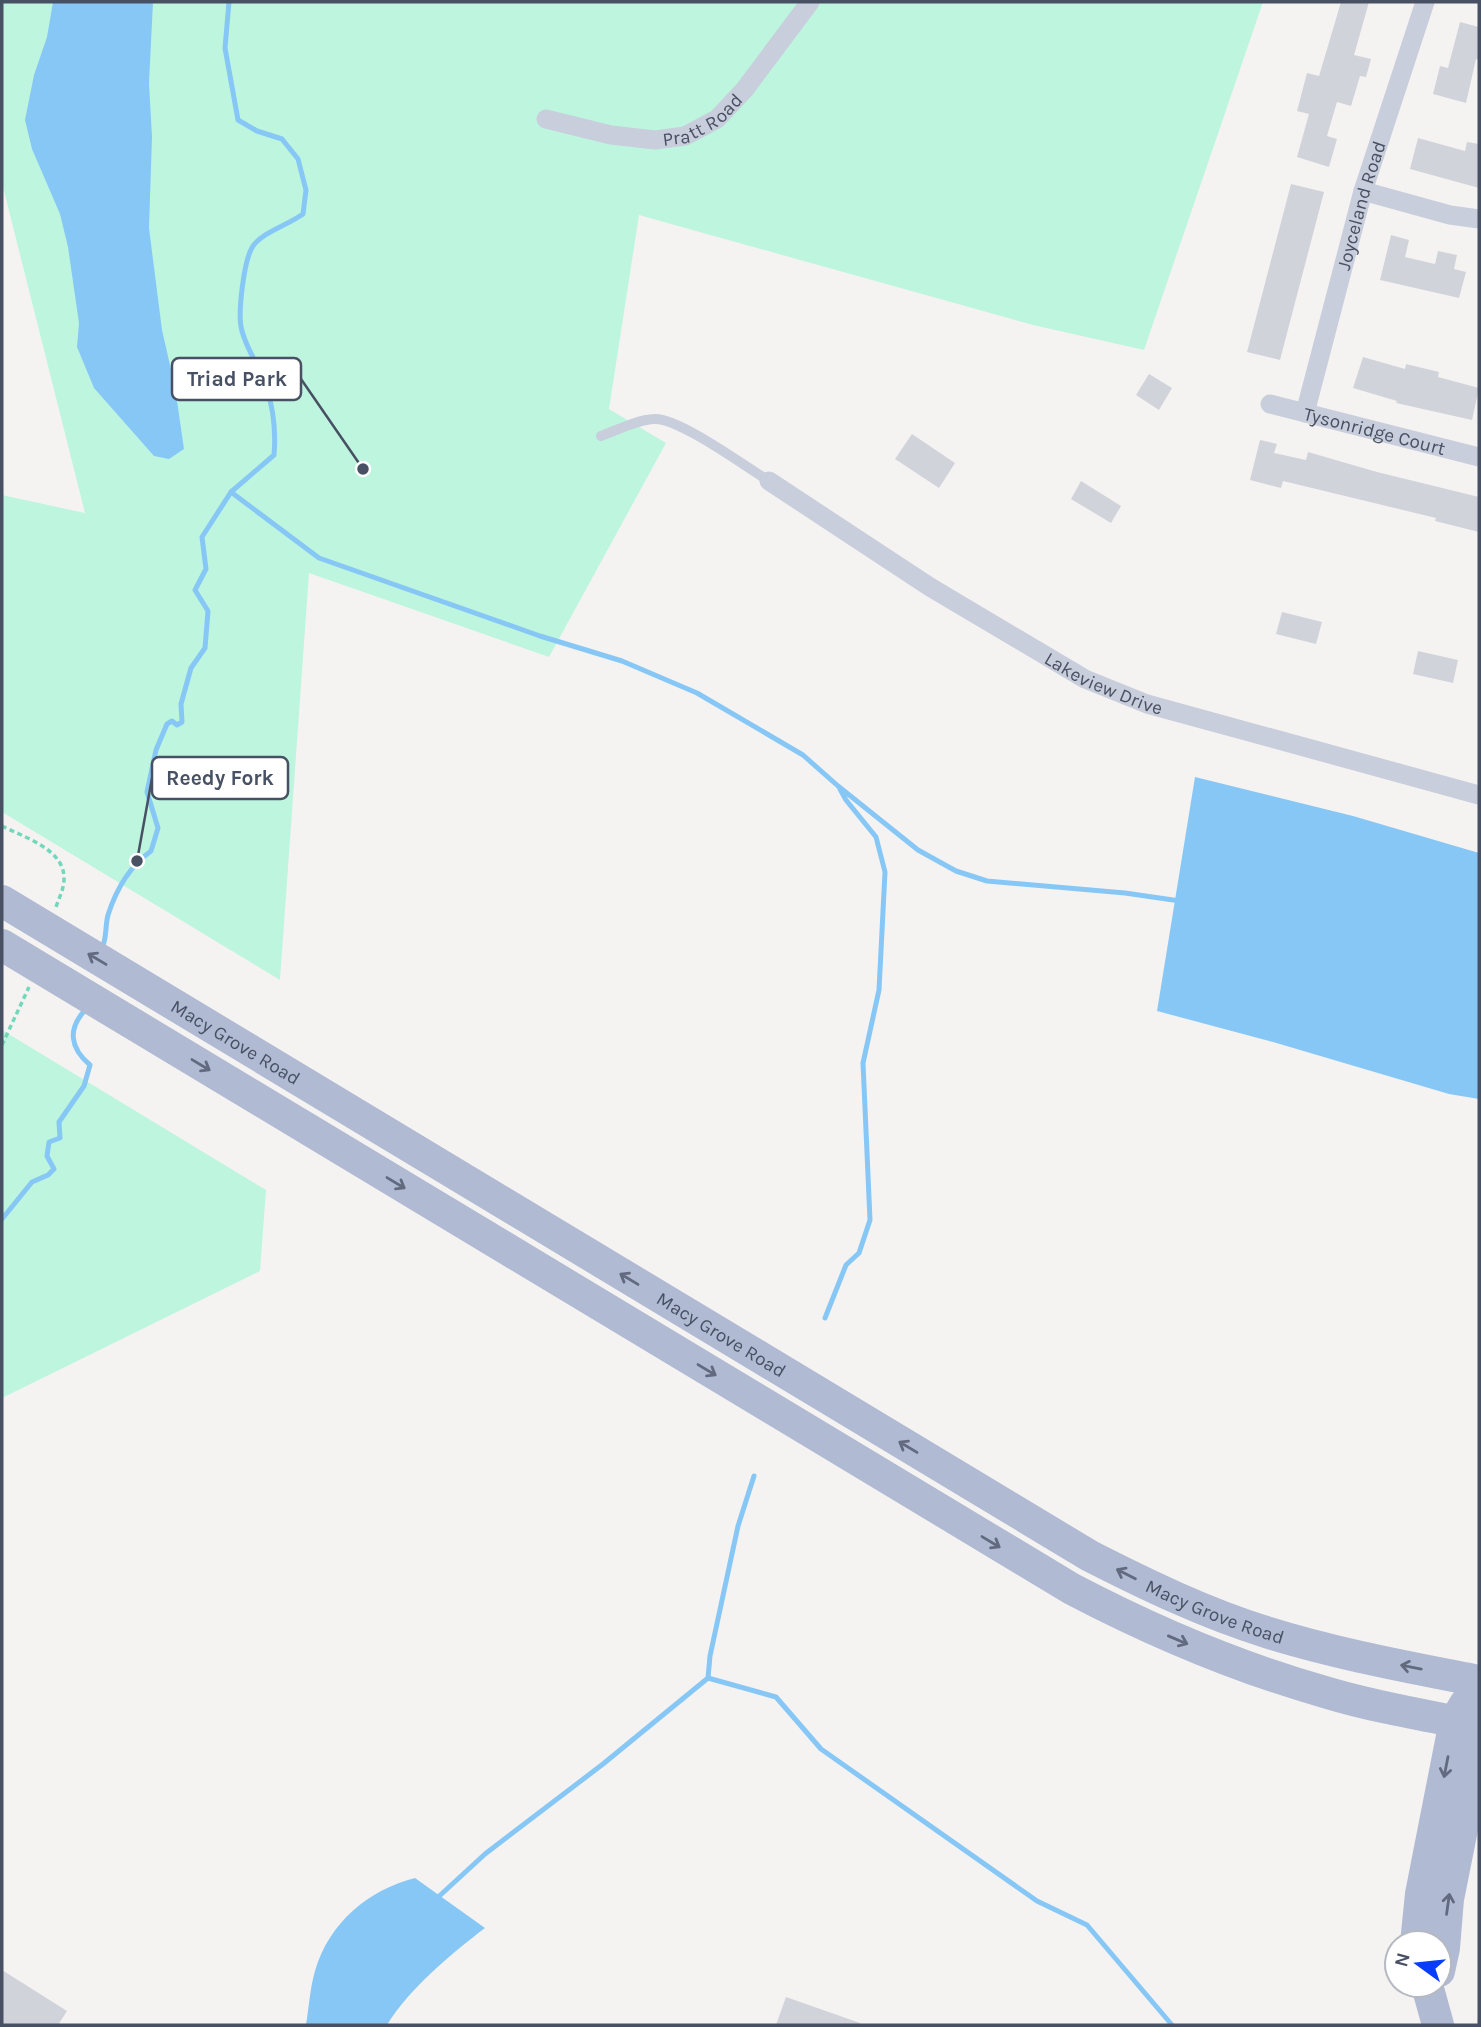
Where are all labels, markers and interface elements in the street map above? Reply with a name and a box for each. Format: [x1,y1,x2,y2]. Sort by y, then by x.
street label: Pratt Road [661,89,747,151]
street label: Joyceland Road [1333,138,1391,273]
callout: Triad Park [172,358,301,400]
text: Triad Park [187,367,288,391]
street label: Tysonridge Court [1301,403,1448,460]
street label: Lakeview Drive [1040,648,1165,720]
callout: Reedy Fork [152,757,288,799]
text: Reedy Fork [166,766,275,790]
one-way arrow [87,951,107,965]
street label: Macy Grove Road [167,995,304,1090]
one-way arrow [190,1059,210,1073]
one-way arrow [385,1176,405,1190]
one-way arrow [620,1272,640,1286]
street label: Macy Grove Road [653,1288,790,1382]
one-way arrow [697,1364,717,1378]
one-way arrow [899,1440,919,1454]
one-way arrow [981,1535,1001,1549]
one-way arrow [1116,1567,1137,1581]
street label: Macy Grove Road [1142,1575,1287,1649]
one-way arrow [1167,1634,1188,1647]
one-way arrow [1400,1660,1423,1674]
one-way arrow [1439,1755,1452,1778]
one-way arrow [1442,1893,1455,1916]
north arrow [1383,1929,1453,1999]
text: N [1390,1950,1415,1969]

